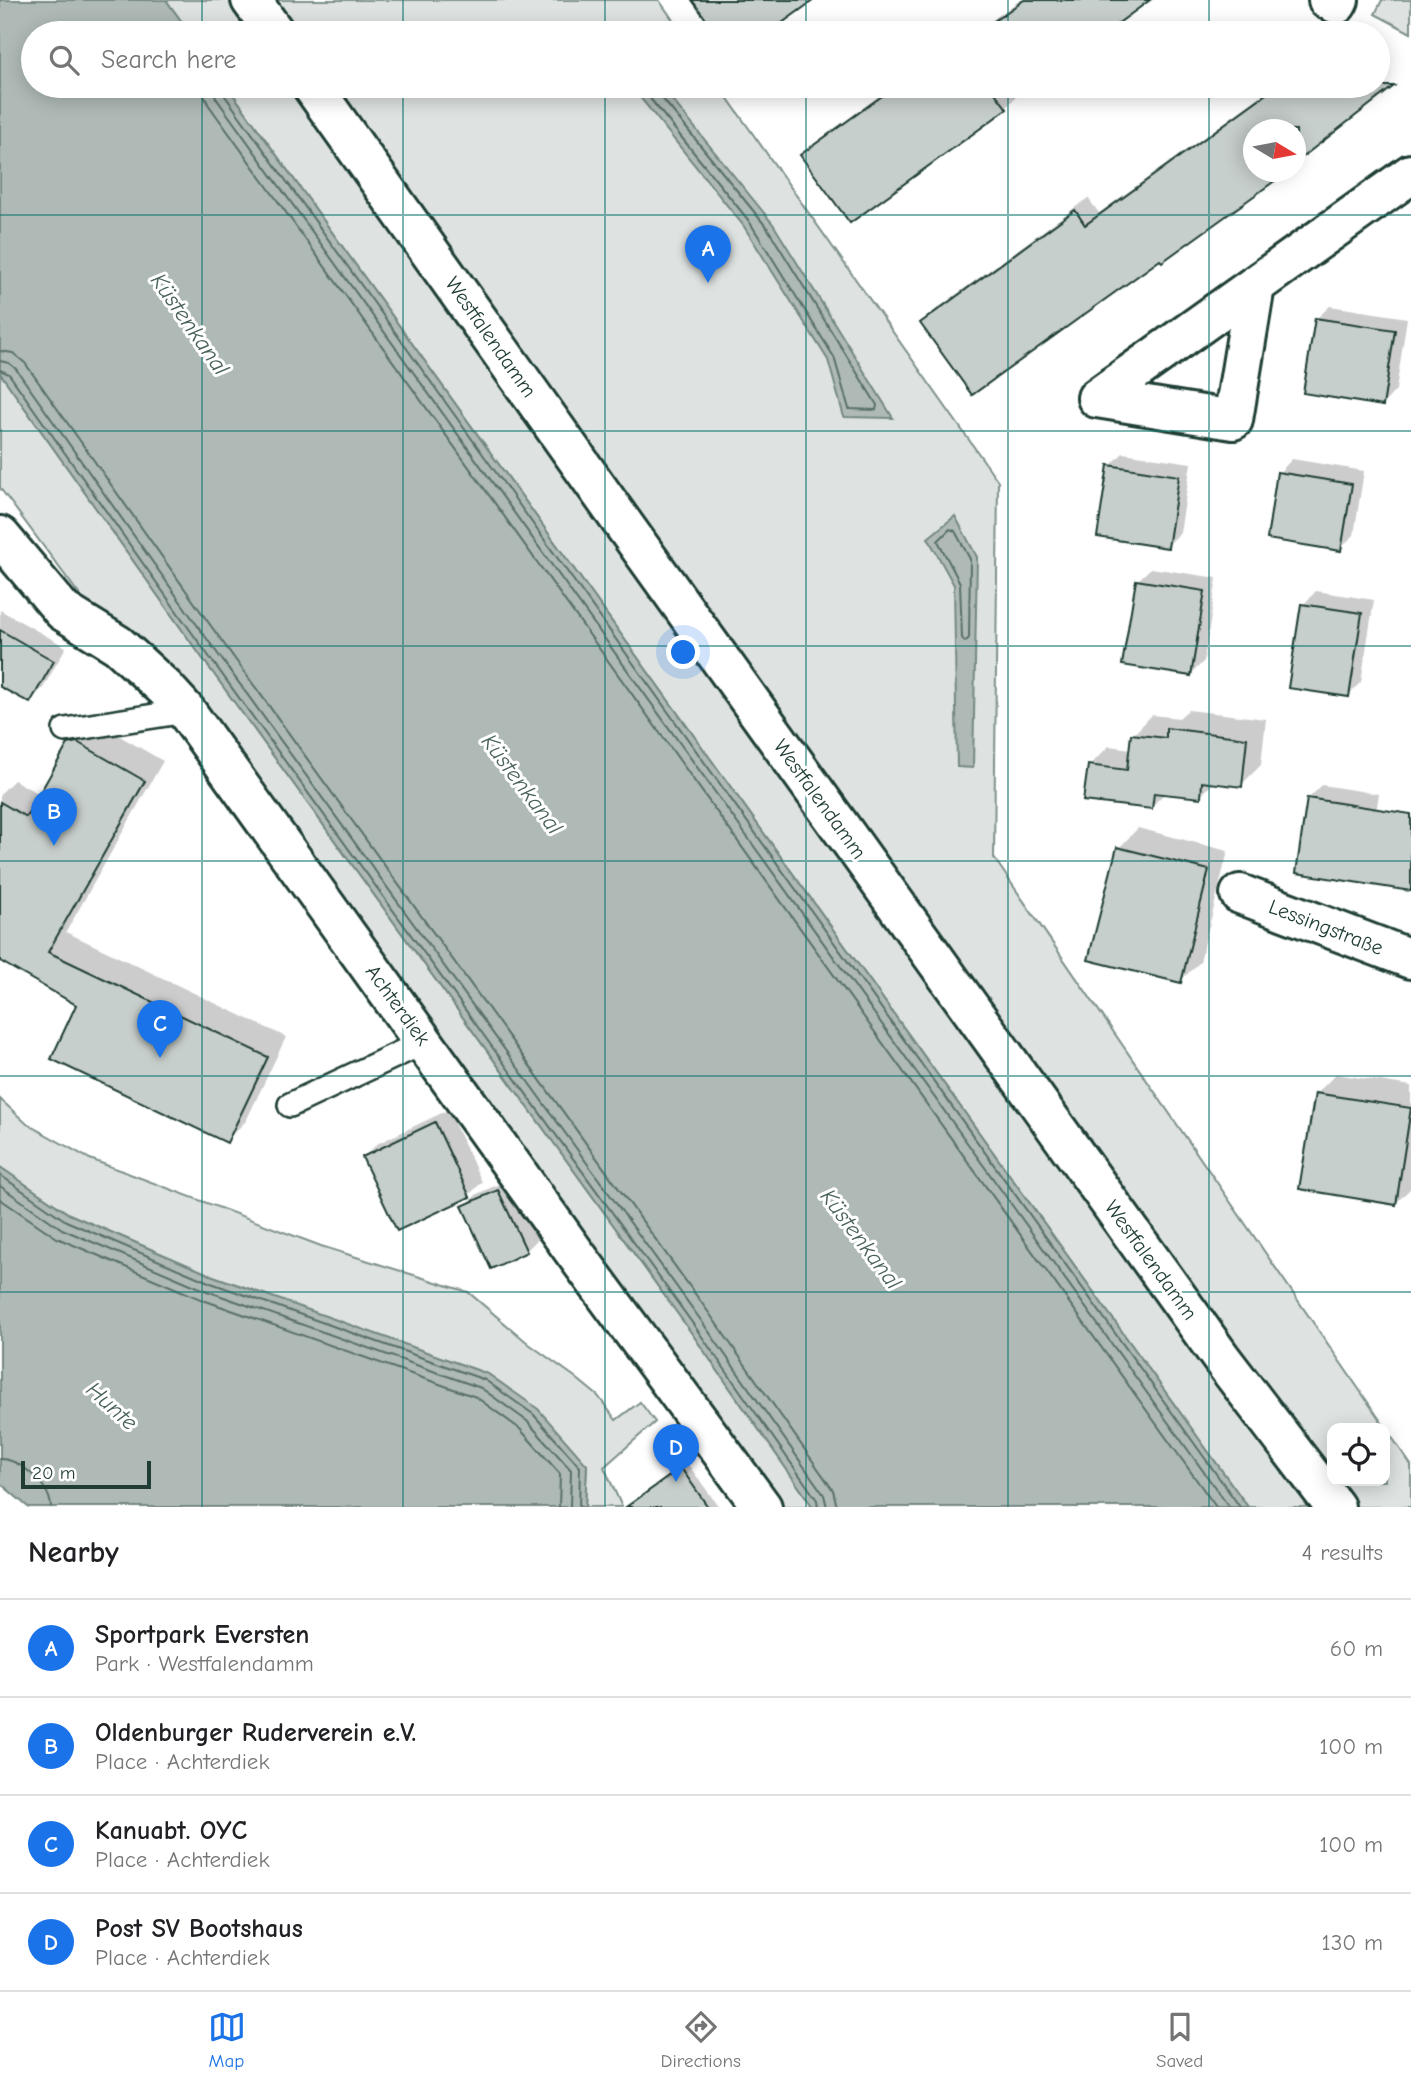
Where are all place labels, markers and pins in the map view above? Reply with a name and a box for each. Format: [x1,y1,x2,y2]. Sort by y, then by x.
pin: A [685,225,731,283]
pin: B [31,788,77,846]
pin: C [137,1000,183,1058]
pin: D [653,1424,699,1482]

